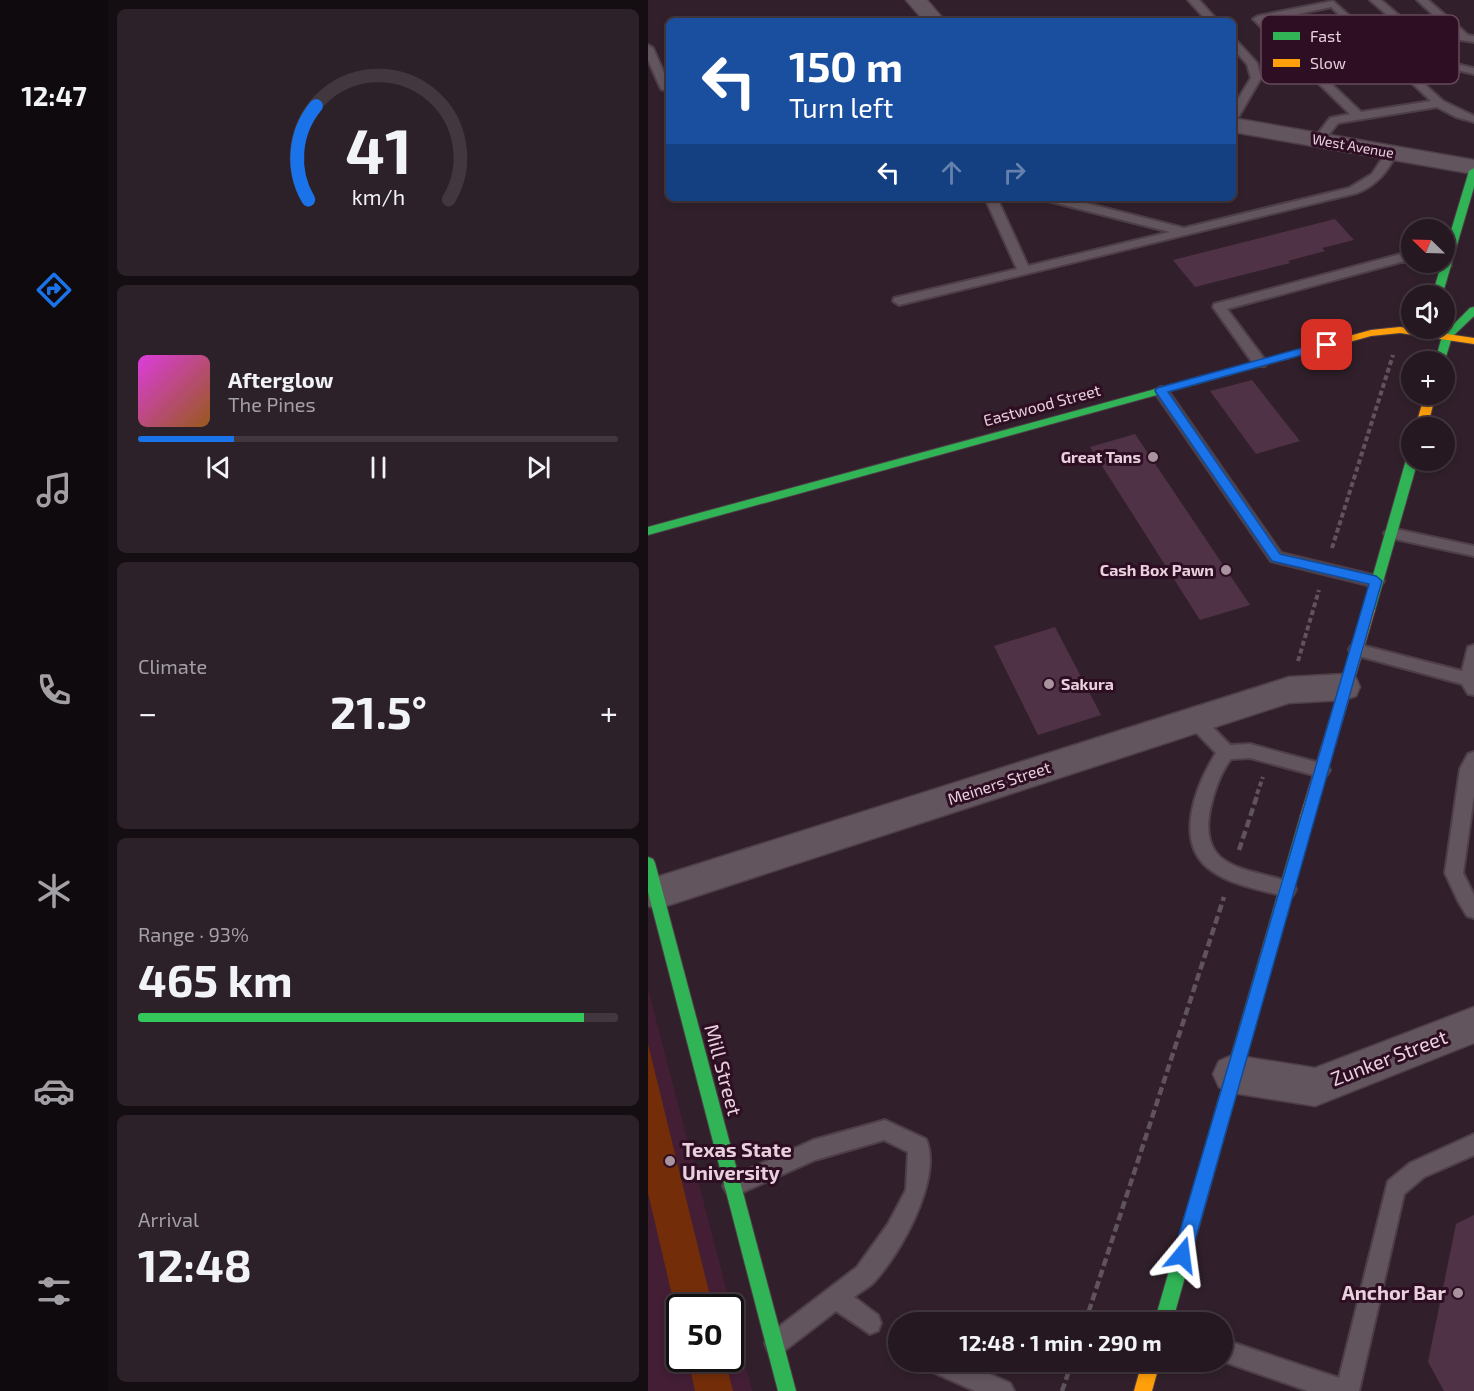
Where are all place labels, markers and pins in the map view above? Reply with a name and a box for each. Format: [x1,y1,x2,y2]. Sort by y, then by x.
pin [1301,319,1352,370]
place label: Great Tans [1061,447,1141,466]
marker: Great Tans [1146,450,1160,464]
place label: Cash Box Pawn [1100,560,1214,579]
marker: Cash Box Pawn [1219,563,1233,577]
place label: Sakura [1061,674,1114,693]
marker: Sakura [1042,677,1056,691]
place label: Texas State University [682,1137,792,1185]
marker: Texas State University [663,1154,677,1168]
place label: Anchor Bar [1342,1280,1446,1304]
marker: Anchor Bar [1451,1286,1465,1300]

